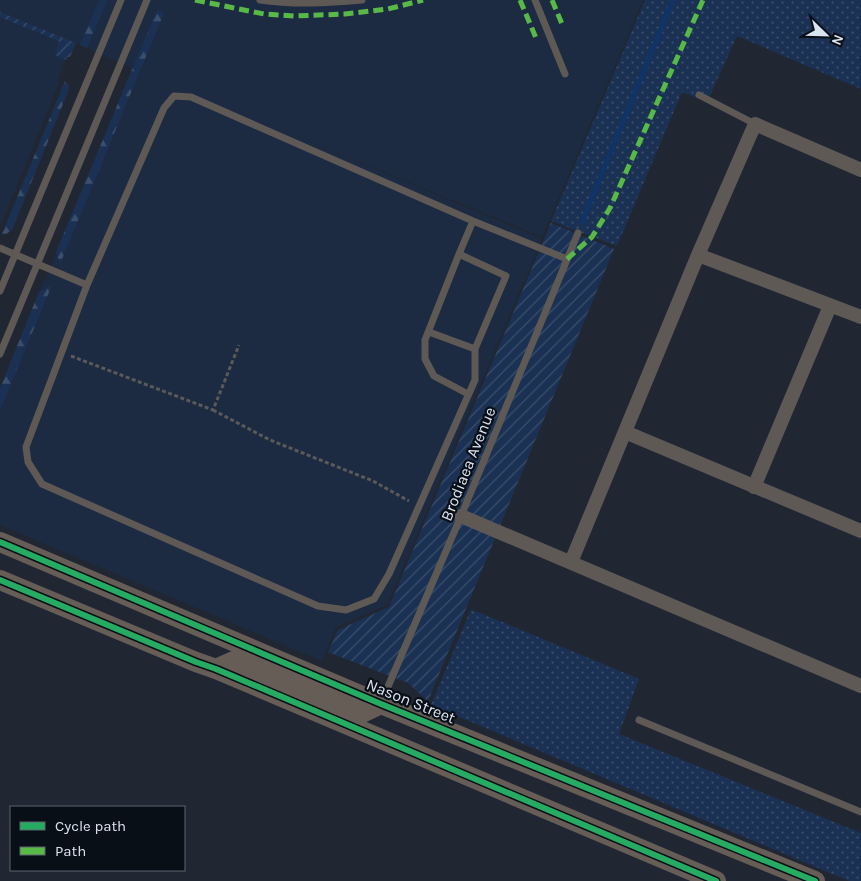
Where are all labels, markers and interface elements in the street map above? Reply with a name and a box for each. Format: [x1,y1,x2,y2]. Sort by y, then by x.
north arrow [801,10,851,60]
text: N [828,32,847,48]
street label: Brodiaea Avenue [437,404,499,524]
street label: Nason Street [364,675,458,727]
legend [10,806,185,871]
text: Cycle path [55,817,126,835]
text: Path [55,842,86,860]

